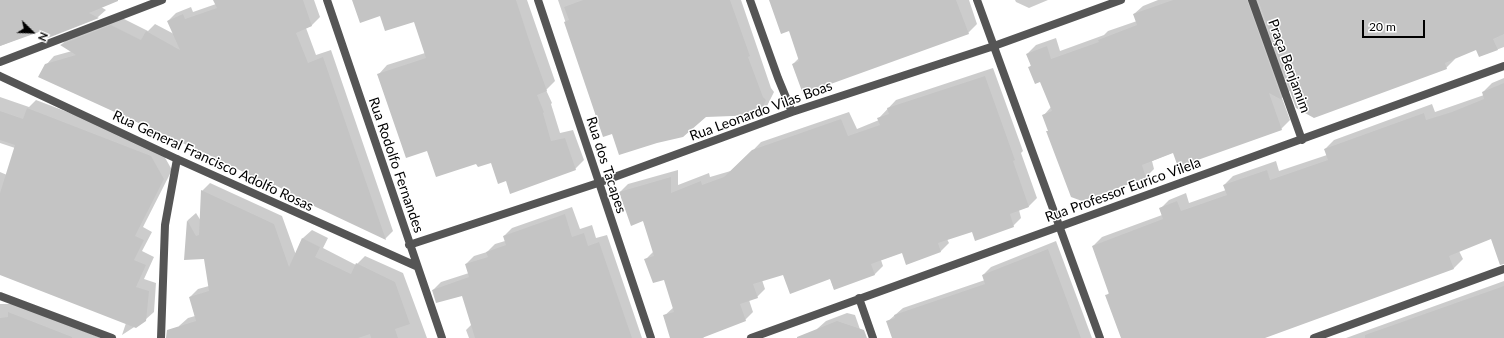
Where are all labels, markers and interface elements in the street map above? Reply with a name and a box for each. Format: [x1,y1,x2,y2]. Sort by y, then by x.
north arrow [12,12,52,52]
scale bar [1364,12,1427,38]
street label: Praça Benjamim [1264,17,1314,115]
text: 20 m [1369,19,1396,34]
text: N [36,30,51,43]
street label: Rua Leonardo Vilas Boas [687,77,835,145]
street label: Rua Rodolfo Fernandes [365,95,427,235]
street label: Rua General Francisco Adolfo Rosas [110,107,316,215]
street label: Rua dos Tacapes [582,114,630,216]
street label: Rua Professor Eurico Vilela [1043,154,1203,226]

